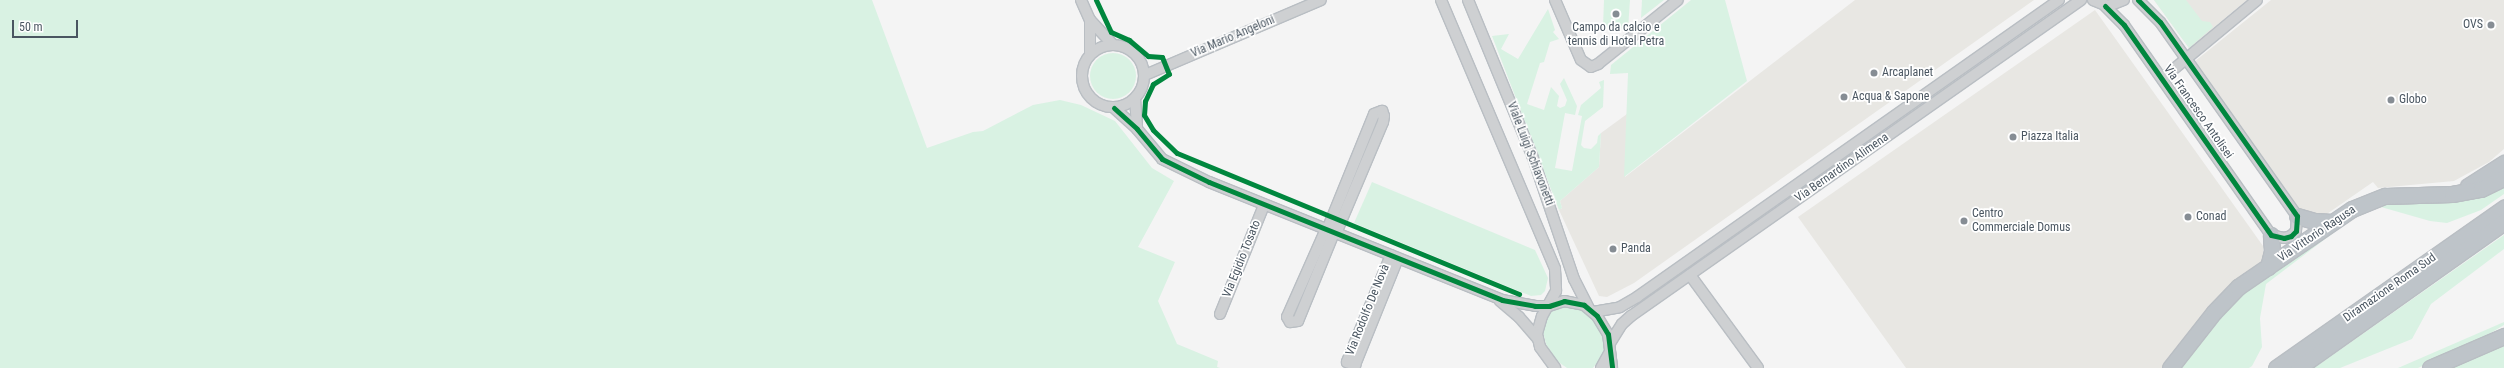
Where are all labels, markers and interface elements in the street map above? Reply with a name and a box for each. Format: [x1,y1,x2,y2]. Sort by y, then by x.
marker: Campo da calcio e tennis di Hotel Petra [1611,9,1621,19]
scale bar [14,12,80,38]
street label: Via Mario Angeloni [1189,13,1277,61]
place label: OVS [2463,18,2483,32]
text: 50 m [19,20,43,34]
marker: OVS [2486,20,2496,30]
place label: Campo da calcio e tennis di Hotel Petra [1568,21,1664,49]
street label: Via Francesco Antolisei [2160,62,2236,162]
place label: Arcaplanet [1882,66,1933,80]
marker: Arcaplanet [1869,68,1879,78]
place label: Acqua & Sapone [1852,90,1929,104]
marker: Acqua & Sapone [1839,92,1849,102]
place label: Globo [2399,93,2427,107]
marker: Globo [2386,95,2396,105]
street label: Viale Luigi Schiavonetti [1504,100,1556,208]
street label: Via Bernardino Alimena [1792,130,1892,206]
place label: Piazza Italia [2021,130,2079,144]
marker: Piazza Italia [2008,132,2018,142]
street label: Via Vittorio Ragusa [2275,203,2359,265]
place label: Centro Commerciale Domus [1972,207,2070,235]
place label: Conad [2196,210,2226,224]
marker: Conad [2183,212,2193,222]
marker: Centro Commerciale Domus [1959,216,1969,226]
street label: Via Egidio Tosato [1220,218,1264,300]
place label: Panda [1621,242,1651,256]
marker: Panda [1608,244,1618,254]
street label: Diramazione Roma Sud [2341,251,2439,325]
street label: Via Rodolfo De Novà [1343,262,1393,358]

